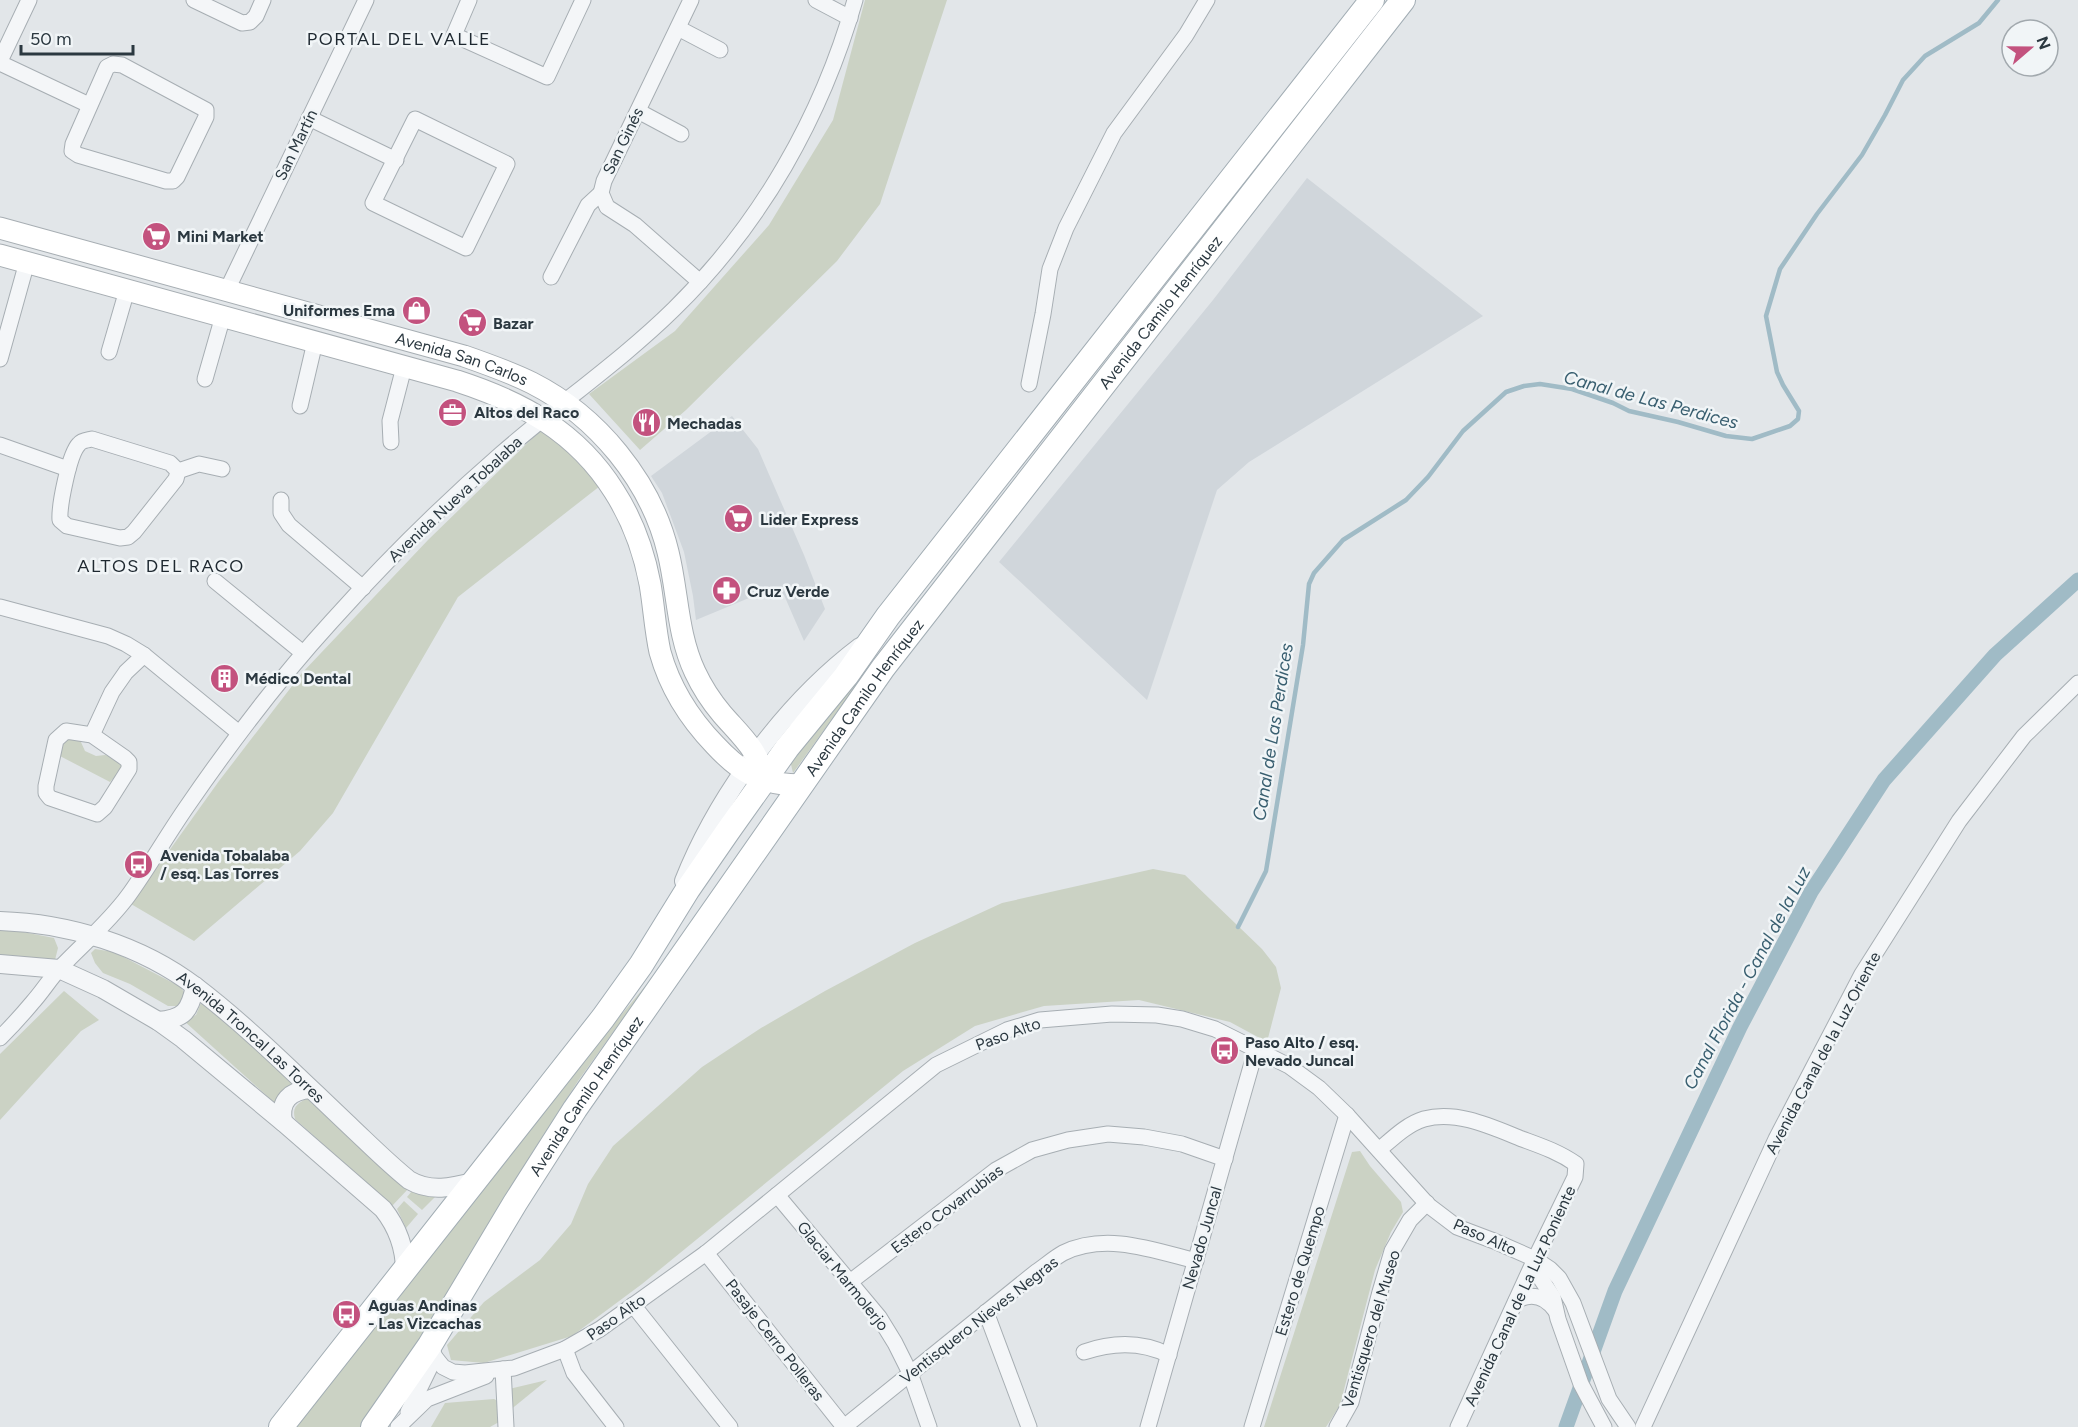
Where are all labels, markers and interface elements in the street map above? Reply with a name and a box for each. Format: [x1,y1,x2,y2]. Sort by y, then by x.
scale bar [21,18,134,56]
north arrow [2000,18,2060,78]
text: 50 m [30,28,72,50]
district label: PORTAL DEL VALLE [307,28,491,50]
text: N [2033,34,2055,52]
street label: San Ginés [599,105,647,177]
street label: San Martín [271,106,321,184]
supermarket icon: Mini Market [140,220,172,252]
place label: Mini Market [177,227,264,246]
street label: Avenida Camilo Henríquez [1095,231,1226,392]
shop icon: Uniformes Ema [400,294,432,326]
place label: Uniformes Ema [283,301,395,320]
supermarket icon: Bazar [456,307,488,339]
place label: Bazar [493,314,534,333]
street label: Avenida San Carlos [394,328,531,389]
water label: Canal de Las Perdices [1562,366,1741,434]
office icon: Altos del Raco [437,396,469,428]
place label: Altos del Raco [474,403,579,422]
restaurant icon: Mechadas [630,407,662,439]
place label: Mechadas [667,414,742,433]
street label: Avenida Nueva Tobalaba [384,432,526,566]
supermarket icon: Lider Express [723,503,755,535]
place label: Lider Express [760,510,859,529]
district label: ALTOS DEL RACO [77,555,245,577]
pharmacy icon: Cruz Verde [710,575,742,607]
place label: Cruz Verde [747,582,830,601]
street label: Avenida Camilo Henríquez [801,615,927,780]
water label: Canal de Las Perdices [1248,641,1298,822]
building icon: Médico Dental [208,662,240,694]
place label: Médico Dental [245,669,351,688]
place label: Avenida Tobalaba / esq. Las Torres [160,846,290,883]
bus stop icon: Avenida Tobalaba / esq. Las Torres [123,848,155,880]
water label: Canal Florida - Canal de la Luz [1679,863,1815,1093]
street label: Avenida Canal de la Luz Oriente [1761,948,1885,1158]
street label: Avenida Troncal Las Torres [174,967,329,1106]
street label: Avenida Camilo Henríquez [525,1012,647,1179]
street label: Paso Alto [973,1014,1043,1054]
place label: Paso Alto / esq. Nevado Juncal [1245,1033,1359,1070]
bus stop icon: Paso Alto / esq. Nevado Juncal [1208,1035,1240,1067]
street label: Estero Covarrubias [887,1161,1007,1257]
street label: Avenida Canal de La Luz Poniente [1460,1183,1580,1409]
street label: Nevado Juncal [1178,1184,1226,1292]
street label: Estero de Quempo [1271,1204,1329,1338]
street label: Paso Alto [1450,1215,1520,1259]
street label: Glaciar Marmolerjo [793,1218,893,1334]
street label: Ventisquero del Museo [1338,1248,1404,1410]
street label: Ventisquero Nieves Negras [896,1252,1062,1388]
street label: Pasaje Cerro Polleras [722,1275,828,1405]
street label: Paso Alto [583,1290,649,1344]
place label: Aguas Andinas - Las Vizcachas [368,1296,482,1333]
bus stop icon: Aguas Andinas - Las Vizcachas [331,1298,363,1330]

